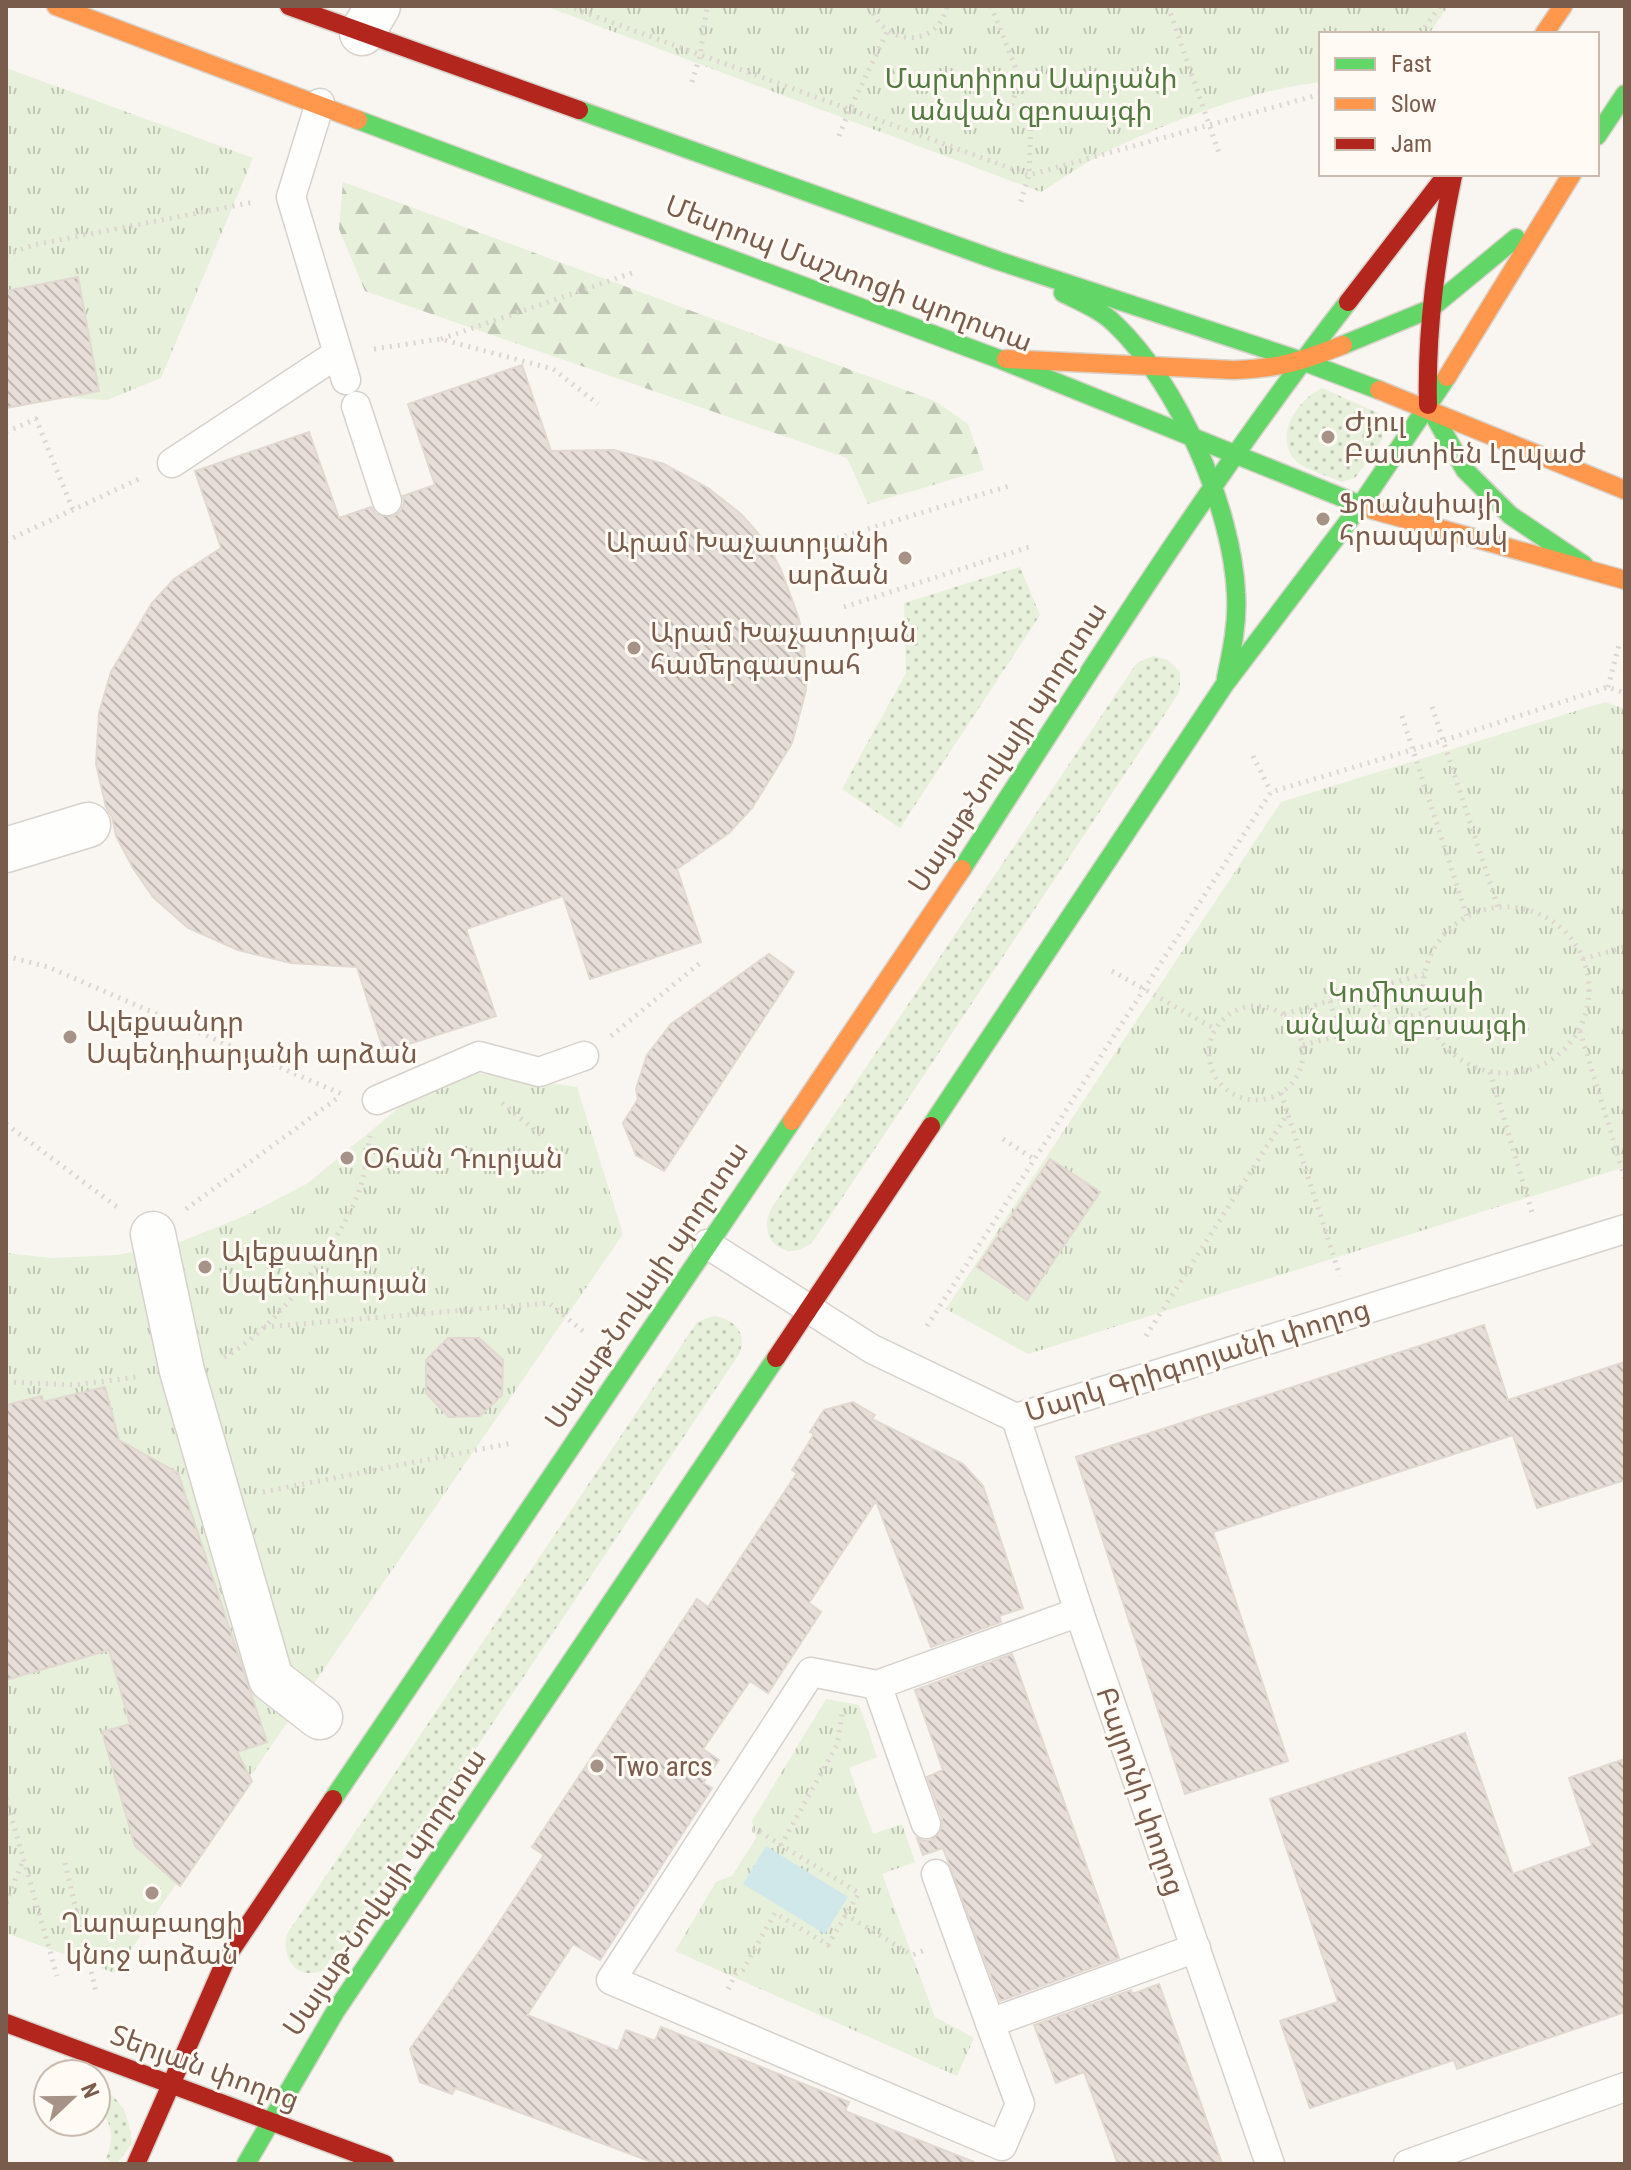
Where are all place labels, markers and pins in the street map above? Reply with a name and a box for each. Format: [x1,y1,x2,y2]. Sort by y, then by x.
place label: Ժյուլ Բաստիեն Լըպաժ [1344,405,1586,470]
marker: Ժյուլ Բաստիեն Լըպաժ [1319,428,1337,446]
place label: Ֆրանսիայի հրապարակ [1339,487,1508,552]
marker: Ֆրանսիայի հրապարակ [1314,510,1332,528]
place label: Արամ Խաչատրյանի արձան [606,526,889,591]
marker: Արամ Խաչատրյանի արձան [896,549,914,567]
place label: Արամ Խաչատրյան համերգասրահ [650,616,917,681]
marker: Արամ Խաչատրյան համերգասրահ [625,639,643,657]
place label: Ալեքսանդր Սպենդիարյանի արձան [86,1005,418,1070]
marker: Ալեքսանդր Սպենդիարյանի արձան [61,1028,79,1046]
place label: Օհան Դուրյան [363,1142,563,1175]
marker: Օհան Դուրյան [338,1149,356,1167]
place label: Ալեքսանդր Սպենդիարյան [221,1235,428,1300]
marker: Ալեքսանդր Սպենդիարյան [196,1258,214,1276]
place label: Two arcs [613,1750,713,1783]
marker: Two arcs [588,1757,606,1775]
marker: Ղարաբաղցի կնոջ արձան [143,1884,161,1902]
place label: Ղարաբաղցի կնոջ արձան [61,1906,243,1971]

